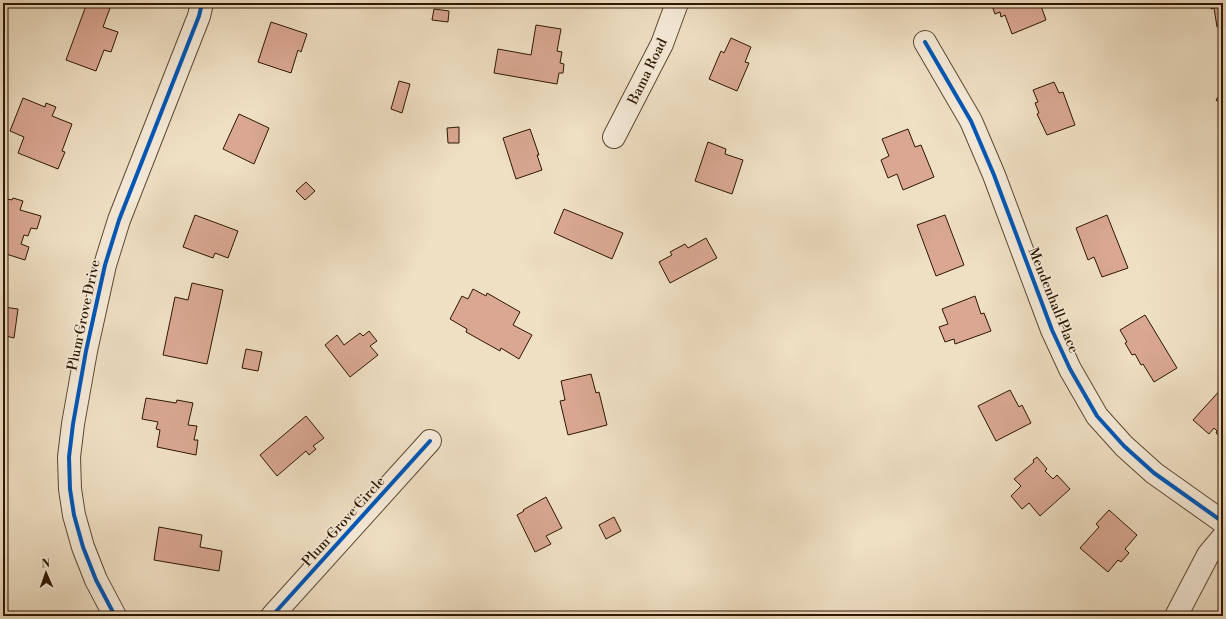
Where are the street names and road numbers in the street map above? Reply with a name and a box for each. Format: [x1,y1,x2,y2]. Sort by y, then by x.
street label: Bama Road [624,35,672,108]
street label: Mendenhall Place [1024,245,1083,356]
street label: Plum Grove Drive [63,258,105,372]
street label: Plum Grove Circle [298,473,389,571]

